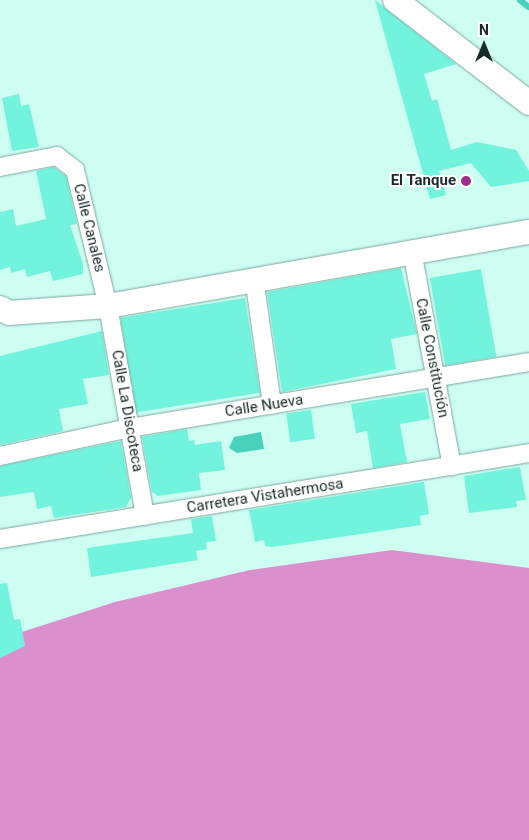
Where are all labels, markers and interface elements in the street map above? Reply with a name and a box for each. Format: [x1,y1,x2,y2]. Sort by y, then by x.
north arrow [459,20,509,70]
text: N [479,22,489,38]
place label: El Tanque [390,172,456,190]
marker: El Tanque [460,175,472,187]
street label: Calle Canales [69,182,109,274]
street label: Calle Constitución [412,297,452,419]
street label: Calle La Discoteca [107,349,147,473]
street label: Calle Nueva [224,391,304,421]
street label: Carretera Vistahermosa [185,475,345,517]

